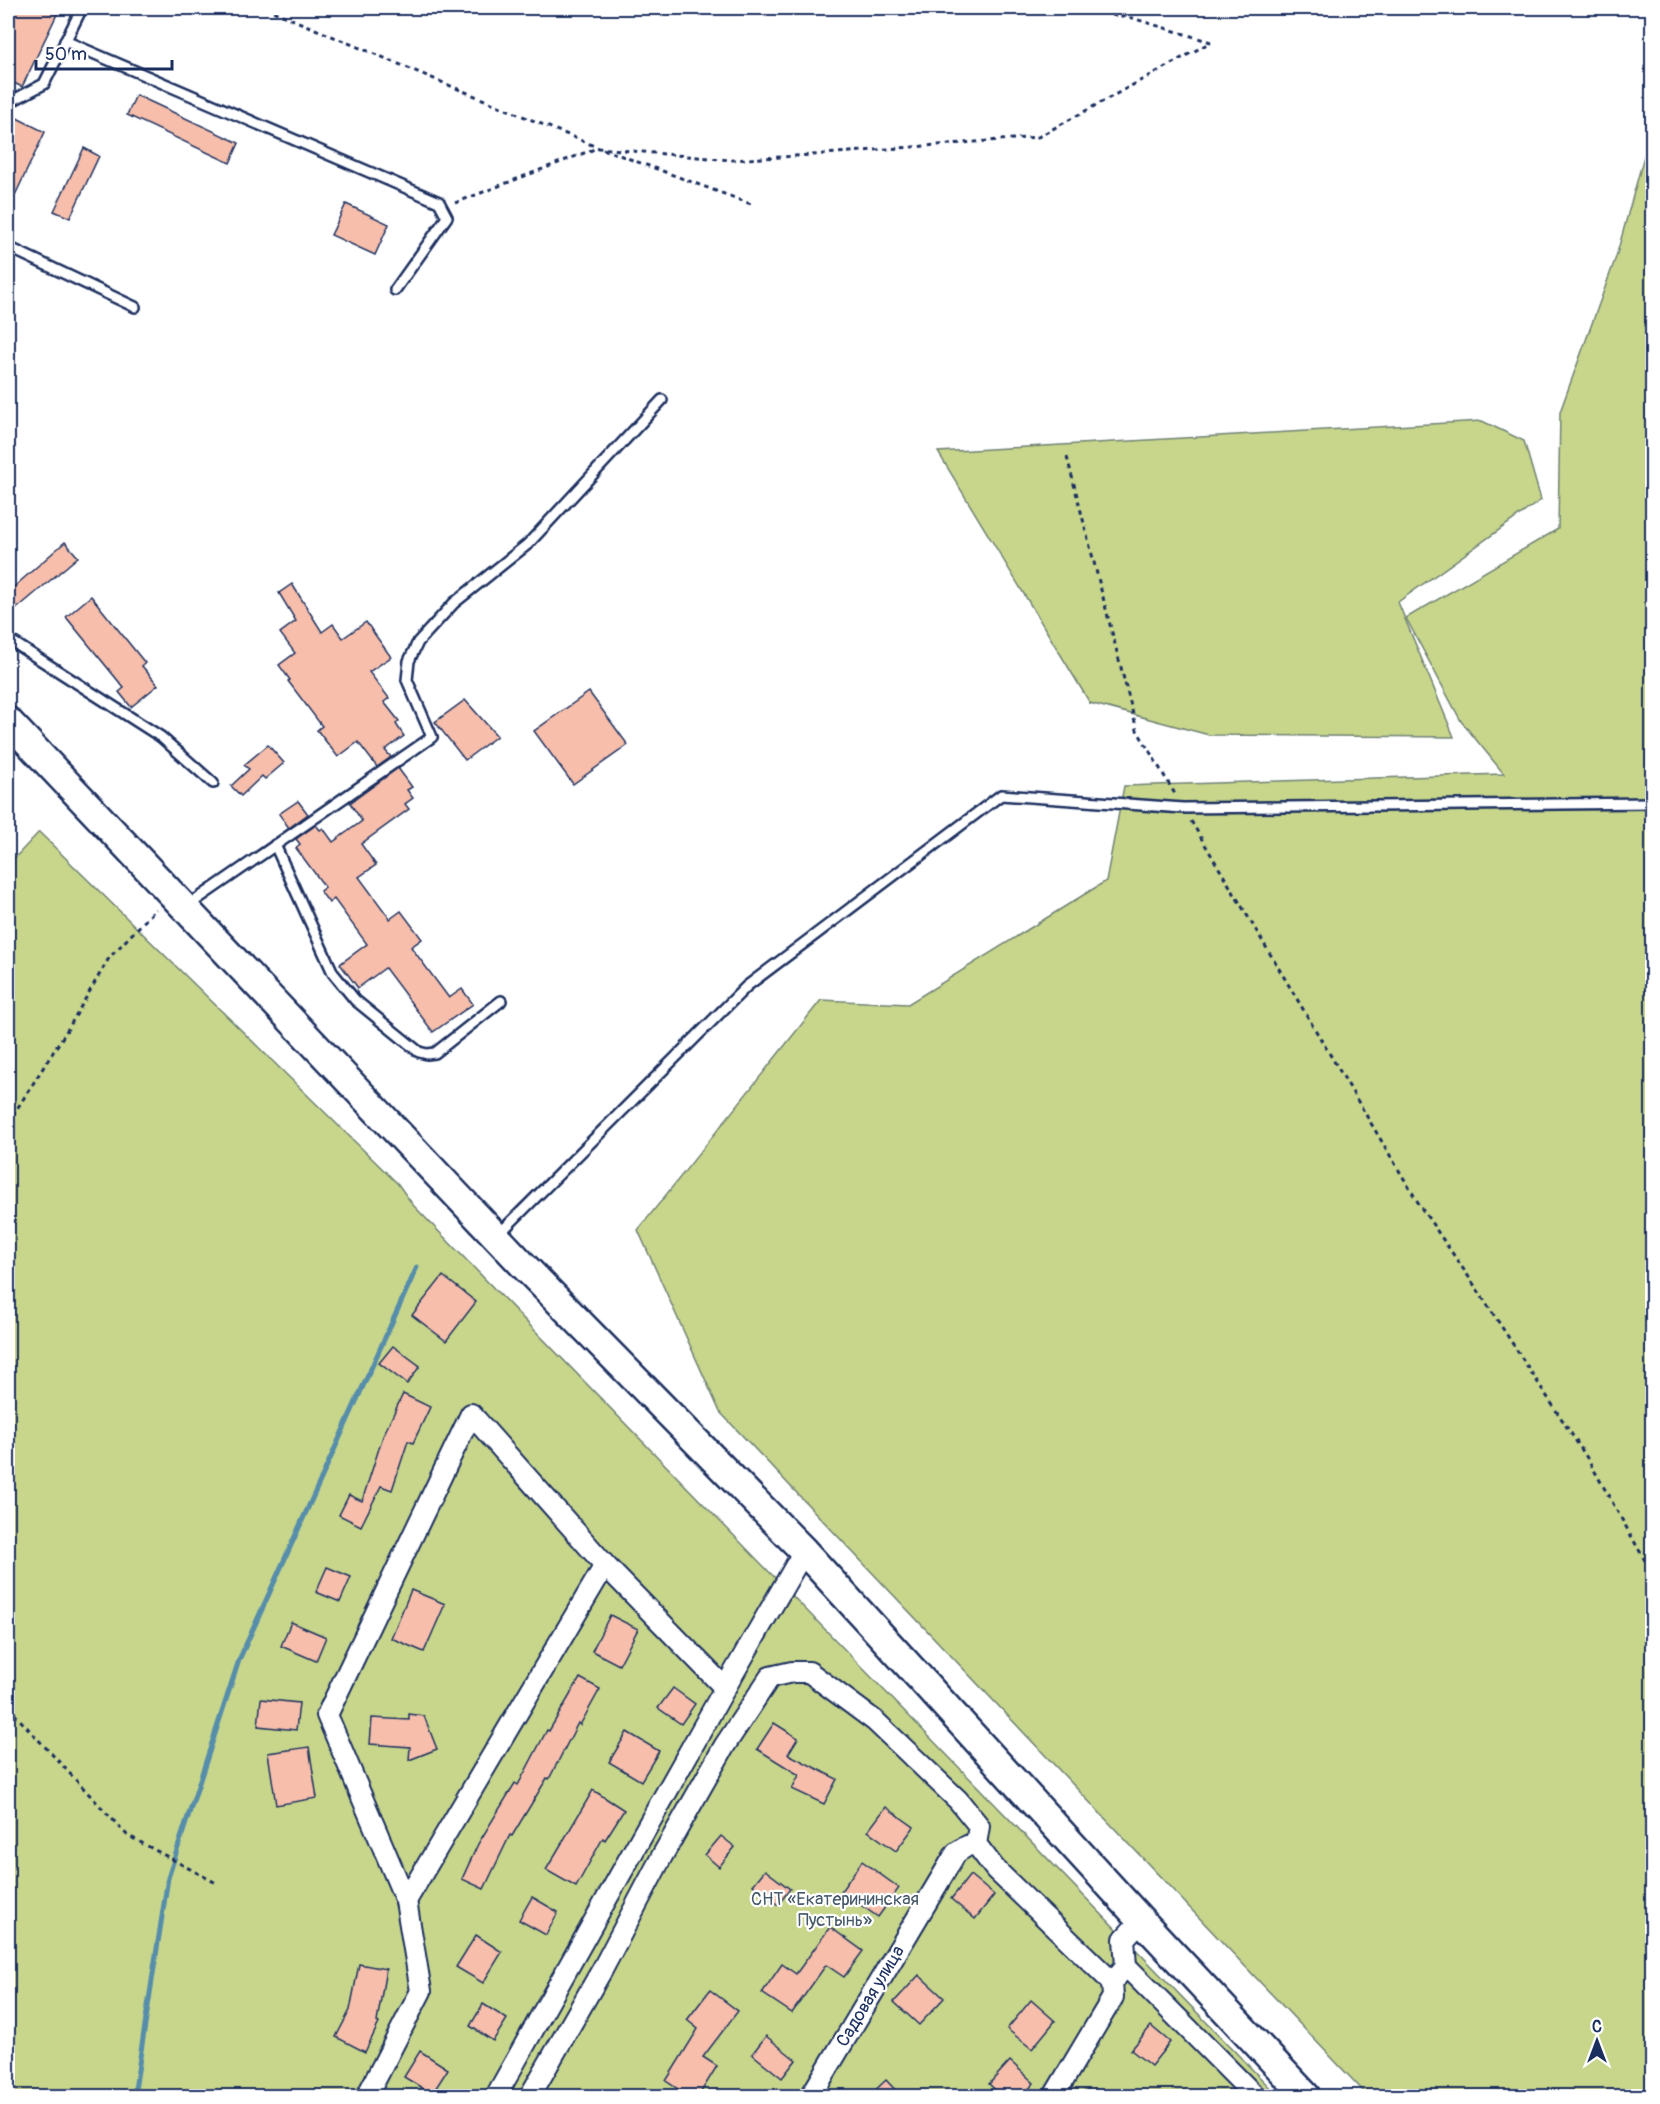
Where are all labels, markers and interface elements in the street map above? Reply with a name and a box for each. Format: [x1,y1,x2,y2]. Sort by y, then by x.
scale bar [36,33,172,71]
text: 50 m [45,43,87,66]
park label: СНТ «Екатерининская Пустынь» [751,1888,919,1932]
street label: Садовая улица [831,1941,910,2051]
north arrow [1567,2011,1627,2071]
text: С [1592,2017,1602,2037]

